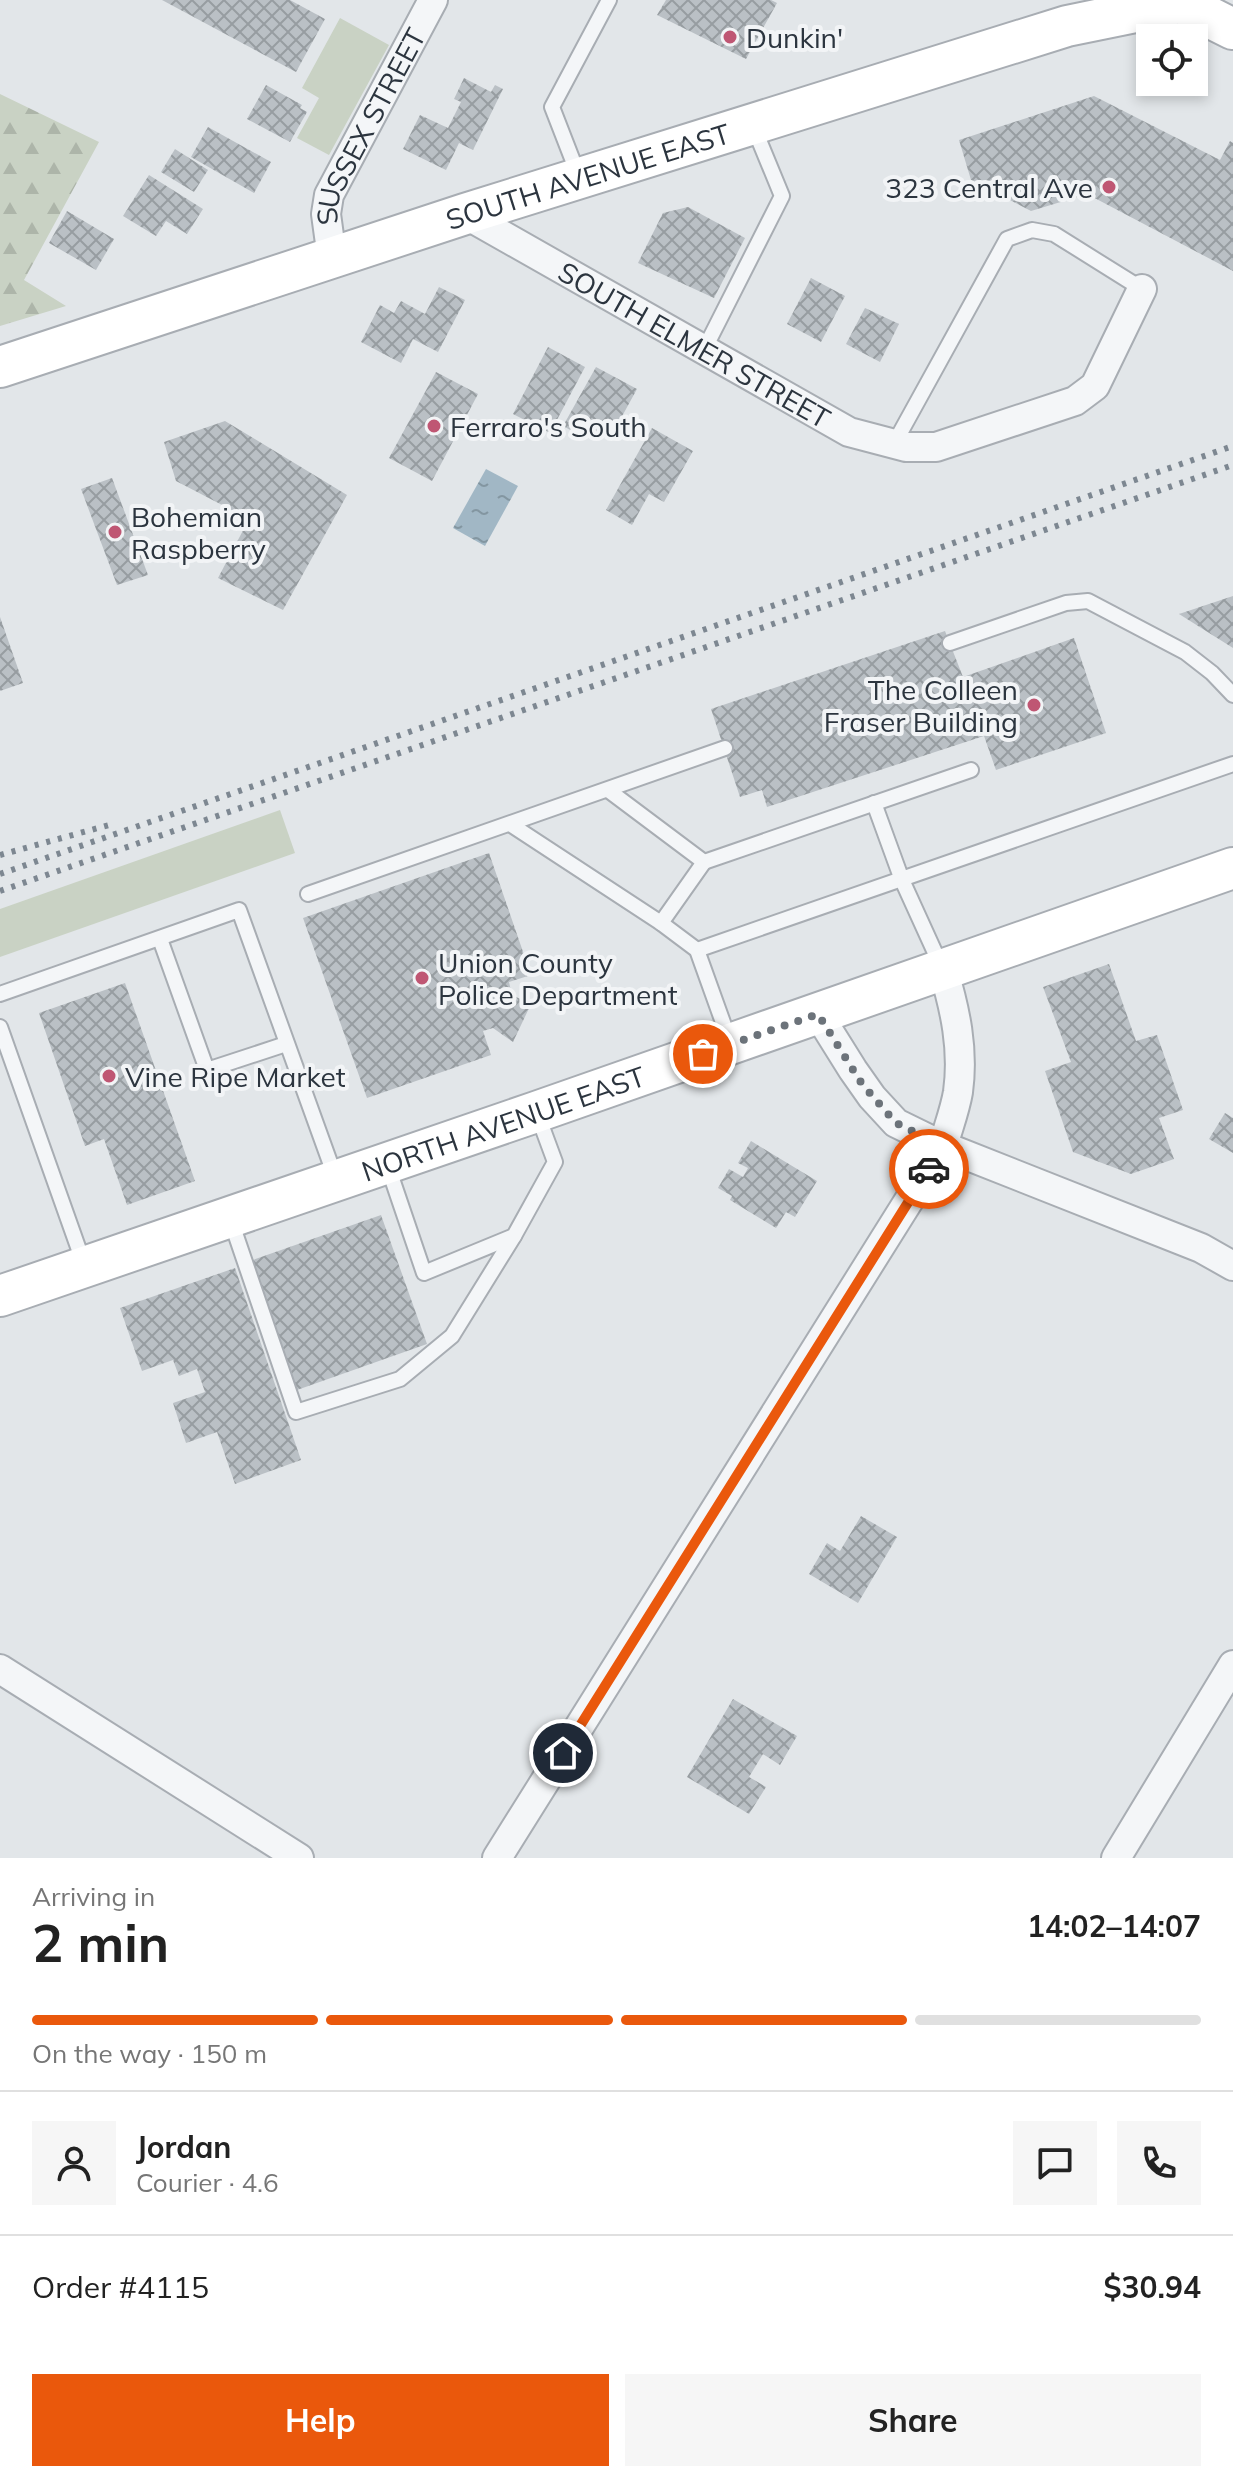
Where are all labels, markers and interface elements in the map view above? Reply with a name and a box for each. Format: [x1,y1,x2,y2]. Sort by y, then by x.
place label: Dunkin' [746,20,843,55]
street label: SUSSEX STREET [308,22,433,227]
map controls [1136,24,1208,96]
button: locate [1136,24,1208,96]
marker: Dunkin' [721,28,739,46]
street label: SOUTH AVENUE EAST [441,115,734,237]
place label: 323 Central Ave [885,170,1093,205]
marker: 323 Central Ave [1100,178,1118,196]
street label: SOUTH ELMER STREET [552,253,837,435]
place label: Ferraro's South [450,409,647,444]
marker: Ferraro's South [425,417,443,435]
place label: Bohemian Raspberry [131,499,266,566]
marker: Bohemian Raspberry [106,523,124,541]
place label: The Colleen Fraser Building [824,672,1018,739]
marker: The Colleen Fraser Building [1025,696,1043,714]
place label: Union County Police Department [438,945,678,1012]
marker: Union County Police Department [413,969,431,987]
pin [669,1020,737,1088]
icon: bag [681,1032,725,1076]
street label: NORTH AVENUE EAST [357,1058,650,1188]
place label: Vine Ripe Market [125,1059,346,1094]
marker: Vine Ripe Market [100,1067,118,1085]
courier [889,1129,969,1209]
icon: car [907,1147,951,1191]
pin [529,1719,597,1787]
icon: home [541,1731,585,1775]
text: Arriving in [32,1880,155,1913]
text: 14:02–14:07 [1027,1907,1201,1945]
text: 2 min [32,1910,169,1975]
text: On the way · 150 m [32,2037,267,2070]
button: person [32,2121,116,2205]
button: chat [1013,2121,1097,2205]
button: phone [1117,2121,1201,2205]
text: Jordan [136,2128,231,2166]
text: Courier · 4.6 [136,2166,279,2199]
text: Order #4115 [32,2268,209,2306]
text: $30.94 [1104,2268,1201,2306]
button: Help [32,2374,609,2466]
button: Share [625,2374,1201,2466]

